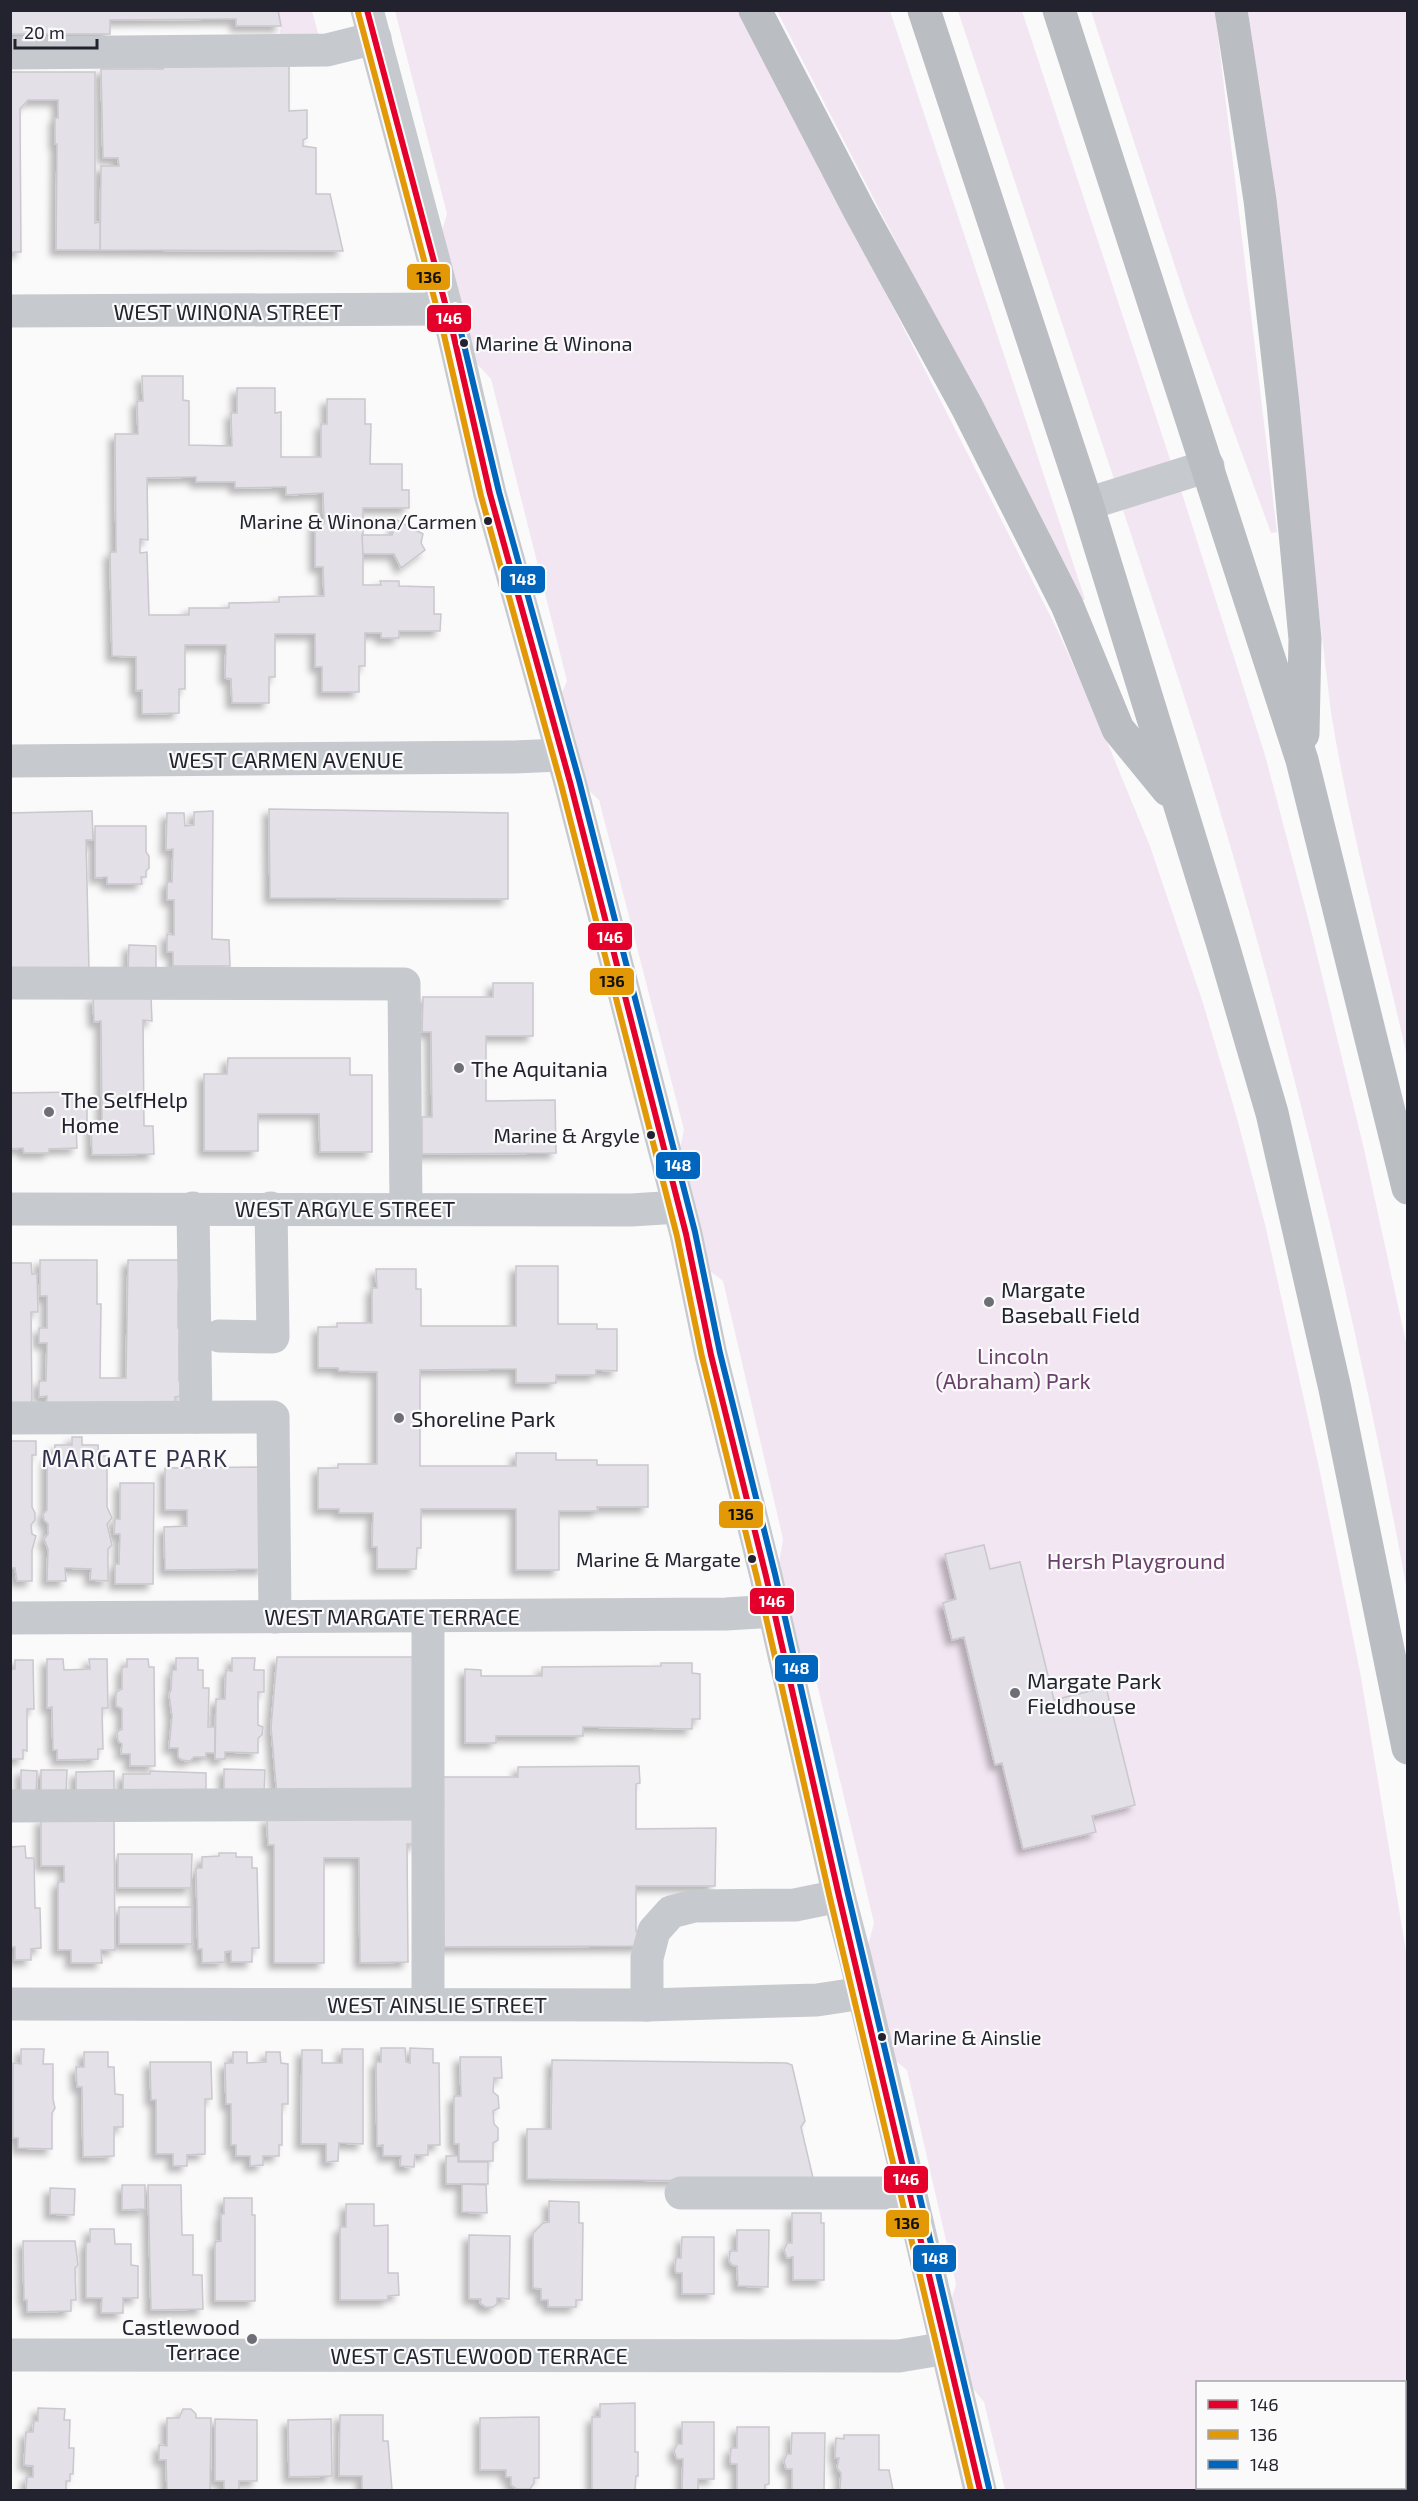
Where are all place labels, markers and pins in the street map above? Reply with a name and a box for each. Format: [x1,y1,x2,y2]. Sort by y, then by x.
place label: Marine & Winona [475,331,632,355]
marker: Marine & Winona [458,337,470,349]
place label: Marine & Winona/Carmen [239,509,477,533]
marker: Marine & Winona/Carmen [482,515,494,527]
place label: The Aquitania [471,1055,608,1081]
marker: The Aquitania [452,1061,466,1075]
place label: The SelfHelp Home [61,1086,188,1137]
marker: The SelfHelp Home [42,1105,56,1119]
place label: Marine & Argyle [493,1123,640,1147]
marker: Marine & Argyle [645,1129,657,1141]
place label: Margate Baseball Field [1001,1276,1140,1327]
marker: Margate Baseball Field [982,1295,996,1309]
place label: Shoreline Park [411,1405,555,1431]
marker: Shoreline Park [392,1411,406,1425]
place label: Marine & Margate [576,1547,741,1571]
marker: Marine & Margate [746,1553,758,1565]
place label: Margate Park Fieldhouse [1027,1667,1161,1718]
marker: Margate Park Fieldhouse [1008,1686,1022,1700]
place label: Marine & Ainslie [893,2025,1042,2049]
marker: Marine & Ainslie [876,2031,888,2043]
place label: Castlewood Terrace [122,2313,240,2364]
marker: Castlewood Terrace [245,2332,259,2346]

